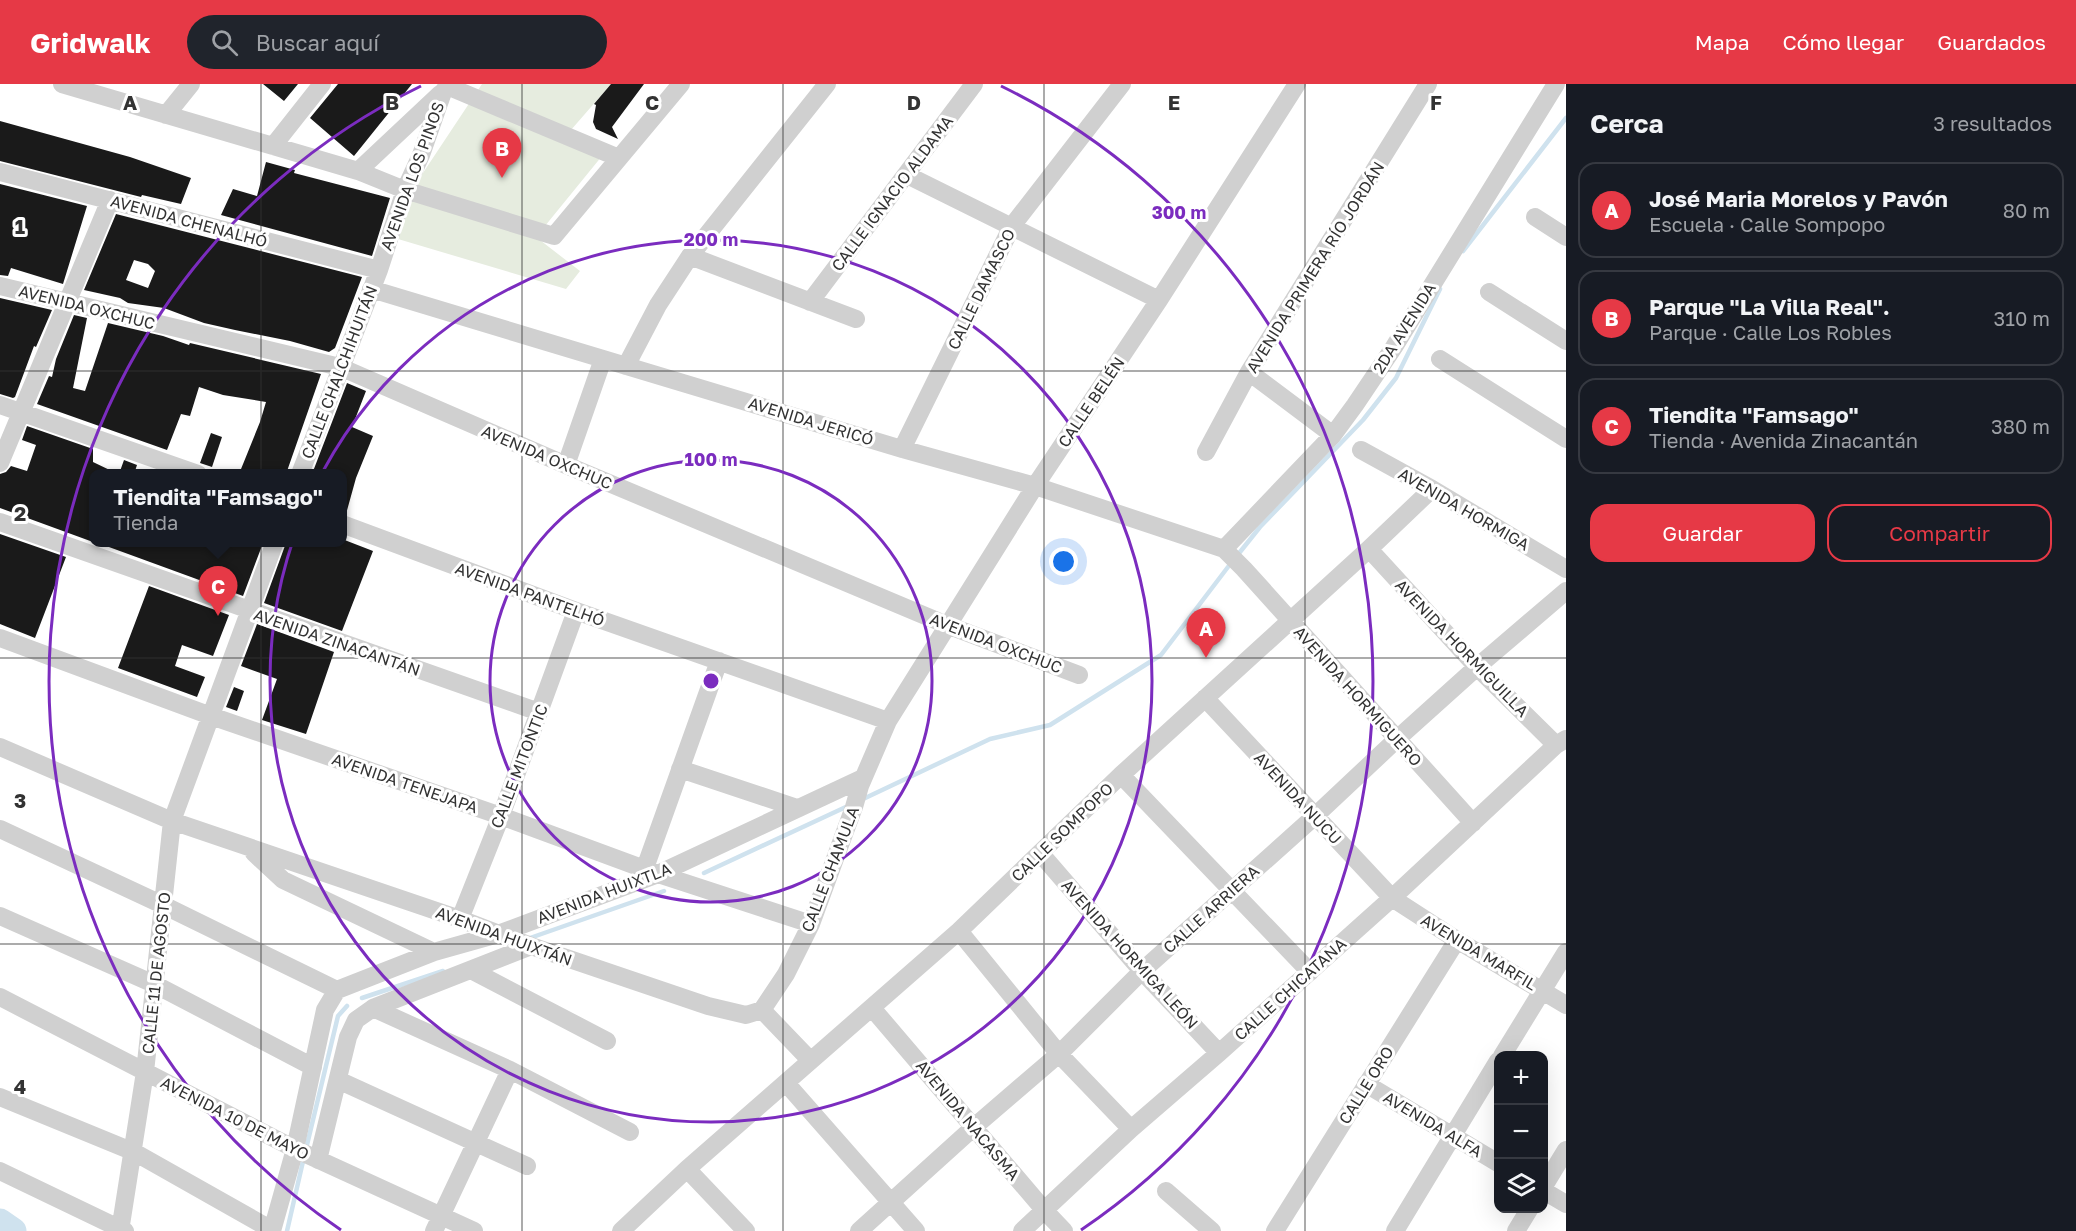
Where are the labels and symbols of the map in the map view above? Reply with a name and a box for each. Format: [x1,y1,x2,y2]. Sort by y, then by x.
text: A [123,90,137,114]
text: B [385,90,399,114]
text: C [645,90,659,114]
text: D [907,90,921,114]
text: E [1168,90,1180,114]
text: F [1430,90,1442,114]
street label: AVENIDA LOS PINOS [376,99,448,253]
street label: CALLE IGNACIO ALDAMA [827,111,957,275]
pin: B [482,128,522,178]
street label: AVENIDA PRIMERA RÍO JORDÁN [1242,158,1388,376]
street label: AVENIDA CHENALHÓ [108,190,270,252]
text: 300 m [1152,201,1206,223]
text: 1 [15,214,25,238]
street label: CALLE DAMASCO [943,225,1019,353]
text: 200 m [684,228,738,250]
street label: 2DA AVENIDA [1368,279,1440,377]
street label: AVENIDA OXCHUC [17,280,157,334]
street label: CALLE CHALCHIHUITÁN [297,283,381,461]
street label: CALLE BELÉN [1053,353,1129,451]
street label: AVENIDA JERICÓ [746,392,876,450]
street label: AVENIDA OXCHUC [479,420,615,494]
text: 100 m [685,448,737,470]
street label: AVENIDA HORMIGA [1395,463,1533,555]
text: 2 [14,501,26,525]
your location [1049,547,1078,576]
street label: AVENIDA PANTELHÓ [453,558,607,630]
pin: C [198,566,238,616]
street label: AVENIDA HORMIGUILLA [1391,575,1533,721]
street label: AVENIDA ZINACANTÁN [251,604,423,680]
pin: A [1186,608,1226,658]
street label: AVENIDA OXCHUC [927,609,1065,677]
street label: AVENIDA HORMIGUERO [1290,622,1426,770]
centre of rings [701,671,721,691]
street label: CALLE MITONTIC [486,701,552,831]
street label: AVENIDA NUCU [1250,748,1346,848]
street label: AVENIDA TENEJAPA [329,749,481,817]
street label: CALLE SOMPOPO [1007,778,1117,886]
text: 3 [14,788,26,812]
street label: CALLE CHAMULA [797,803,863,935]
street label: AVENIDA HUIXTLA [534,858,674,928]
street label: CALLE ARRIERA [1159,861,1263,957]
street label: AVENIDA HORMIGA LEÓN [1057,875,1203,1033]
street label: CALLE 11 DE AGOSTO [138,891,174,1055]
street label: AVENIDA HUIXTÁN [433,902,575,970]
street label: AVENIDA MARFIL [1417,910,1541,994]
street label: CALLE CHICATANA [1230,933,1350,1044]
street label: CALLE ORO [1334,1042,1398,1128]
street label: AVENIDA NACASMA [912,1056,1024,1184]
street label: AVENIDA 10 DE MAYO [158,1072,312,1164]
text: 4 [14,1074,26,1098]
street label: AVENIDA ALFA [1380,1087,1486,1161]

